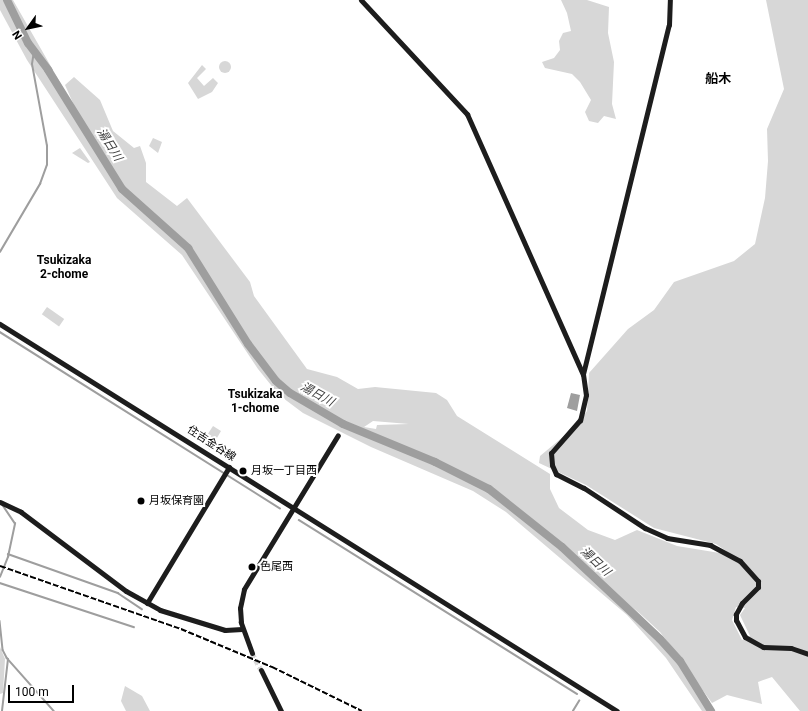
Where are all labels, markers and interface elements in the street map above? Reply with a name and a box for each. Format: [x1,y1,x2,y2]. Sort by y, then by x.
north arrow [8,8,48,48]
text: N [10,28,25,42]
district label: 船木 [705,71,731,87]
water label: 湯日川 [93,126,125,164]
district label: Tsukizaka 2-chome [37,254,91,282]
water label: 湯日川 [298,380,336,410]
district label: Tsukizaka 1-chome [228,388,282,416]
street label: 住吉金谷線 [184,423,238,465]
place label: 月坂一丁目西 [251,464,317,478]
marker: 月坂一丁目西 [238,466,248,476]
place label: 月坂保育園 [149,494,204,508]
marker: 月坂保育園 [136,496,146,506]
water label: 湯日川 [577,544,613,580]
place label: 色尾西 [260,560,293,574]
marker: 色尾西 [247,562,257,572]
scale bar [10,677,76,703]
text: 100 m [15,685,49,699]

